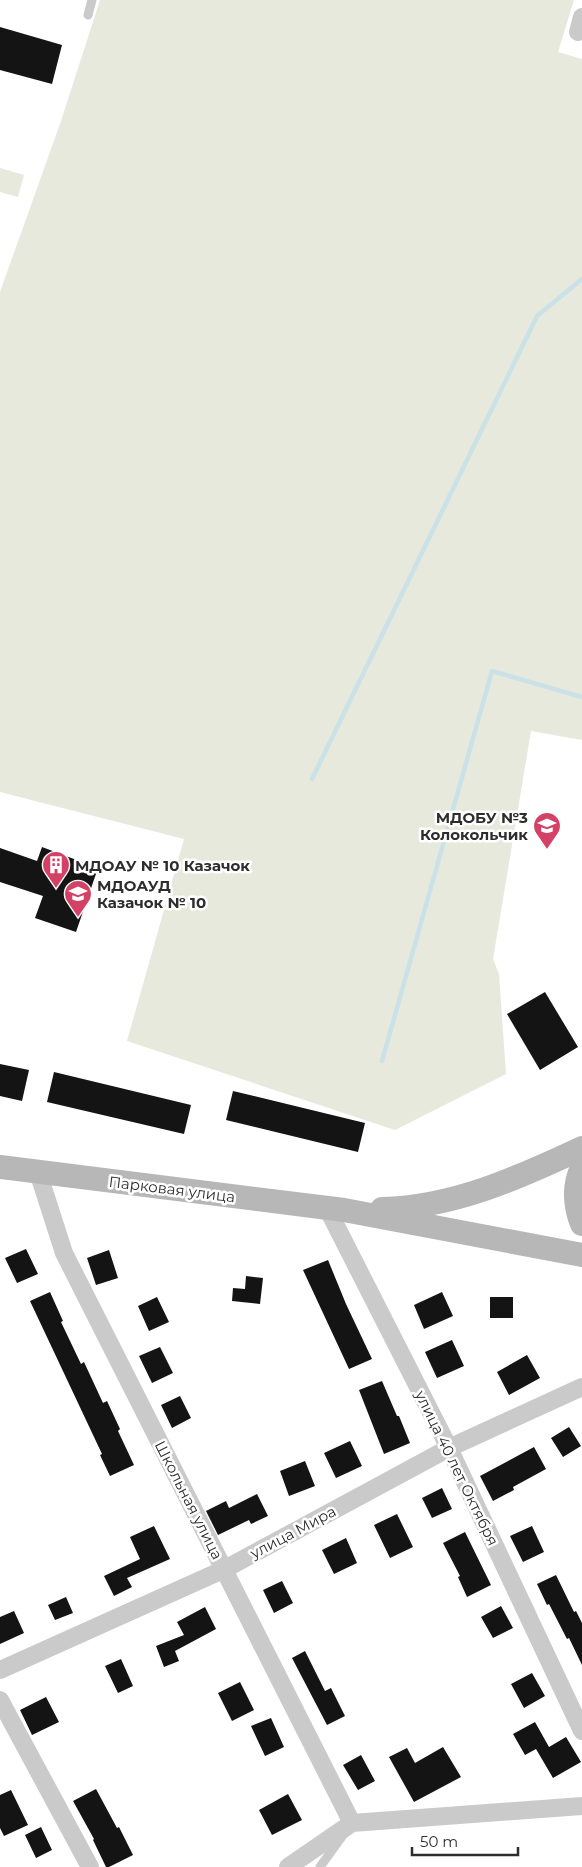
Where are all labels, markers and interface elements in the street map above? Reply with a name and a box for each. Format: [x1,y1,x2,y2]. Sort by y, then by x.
place label: МДОБУ №3 Колокольчик [420,808,528,844]
school or university icon: МДОБУ №3 Колокольчик [532,811,562,850]
building icon: МДОАУ № 10 Казачок [41,850,71,889]
place label: МДОАУ № 10 Казачок [75,856,250,875]
place label: МДОАУД Казачок № 10 [97,876,206,912]
school or university icon: МДОАУД Казачок № 10 [63,879,93,918]
street label: Парковая улица [108,1172,236,1206]
street label: улица 40 лет Октября [411,1386,503,1549]
street label: Школьная улица [151,1437,227,1563]
street label: улица Мира [246,1501,339,1563]
scale bar [412,1824,518,1856]
text: 50 m [420,1832,458,1851]

